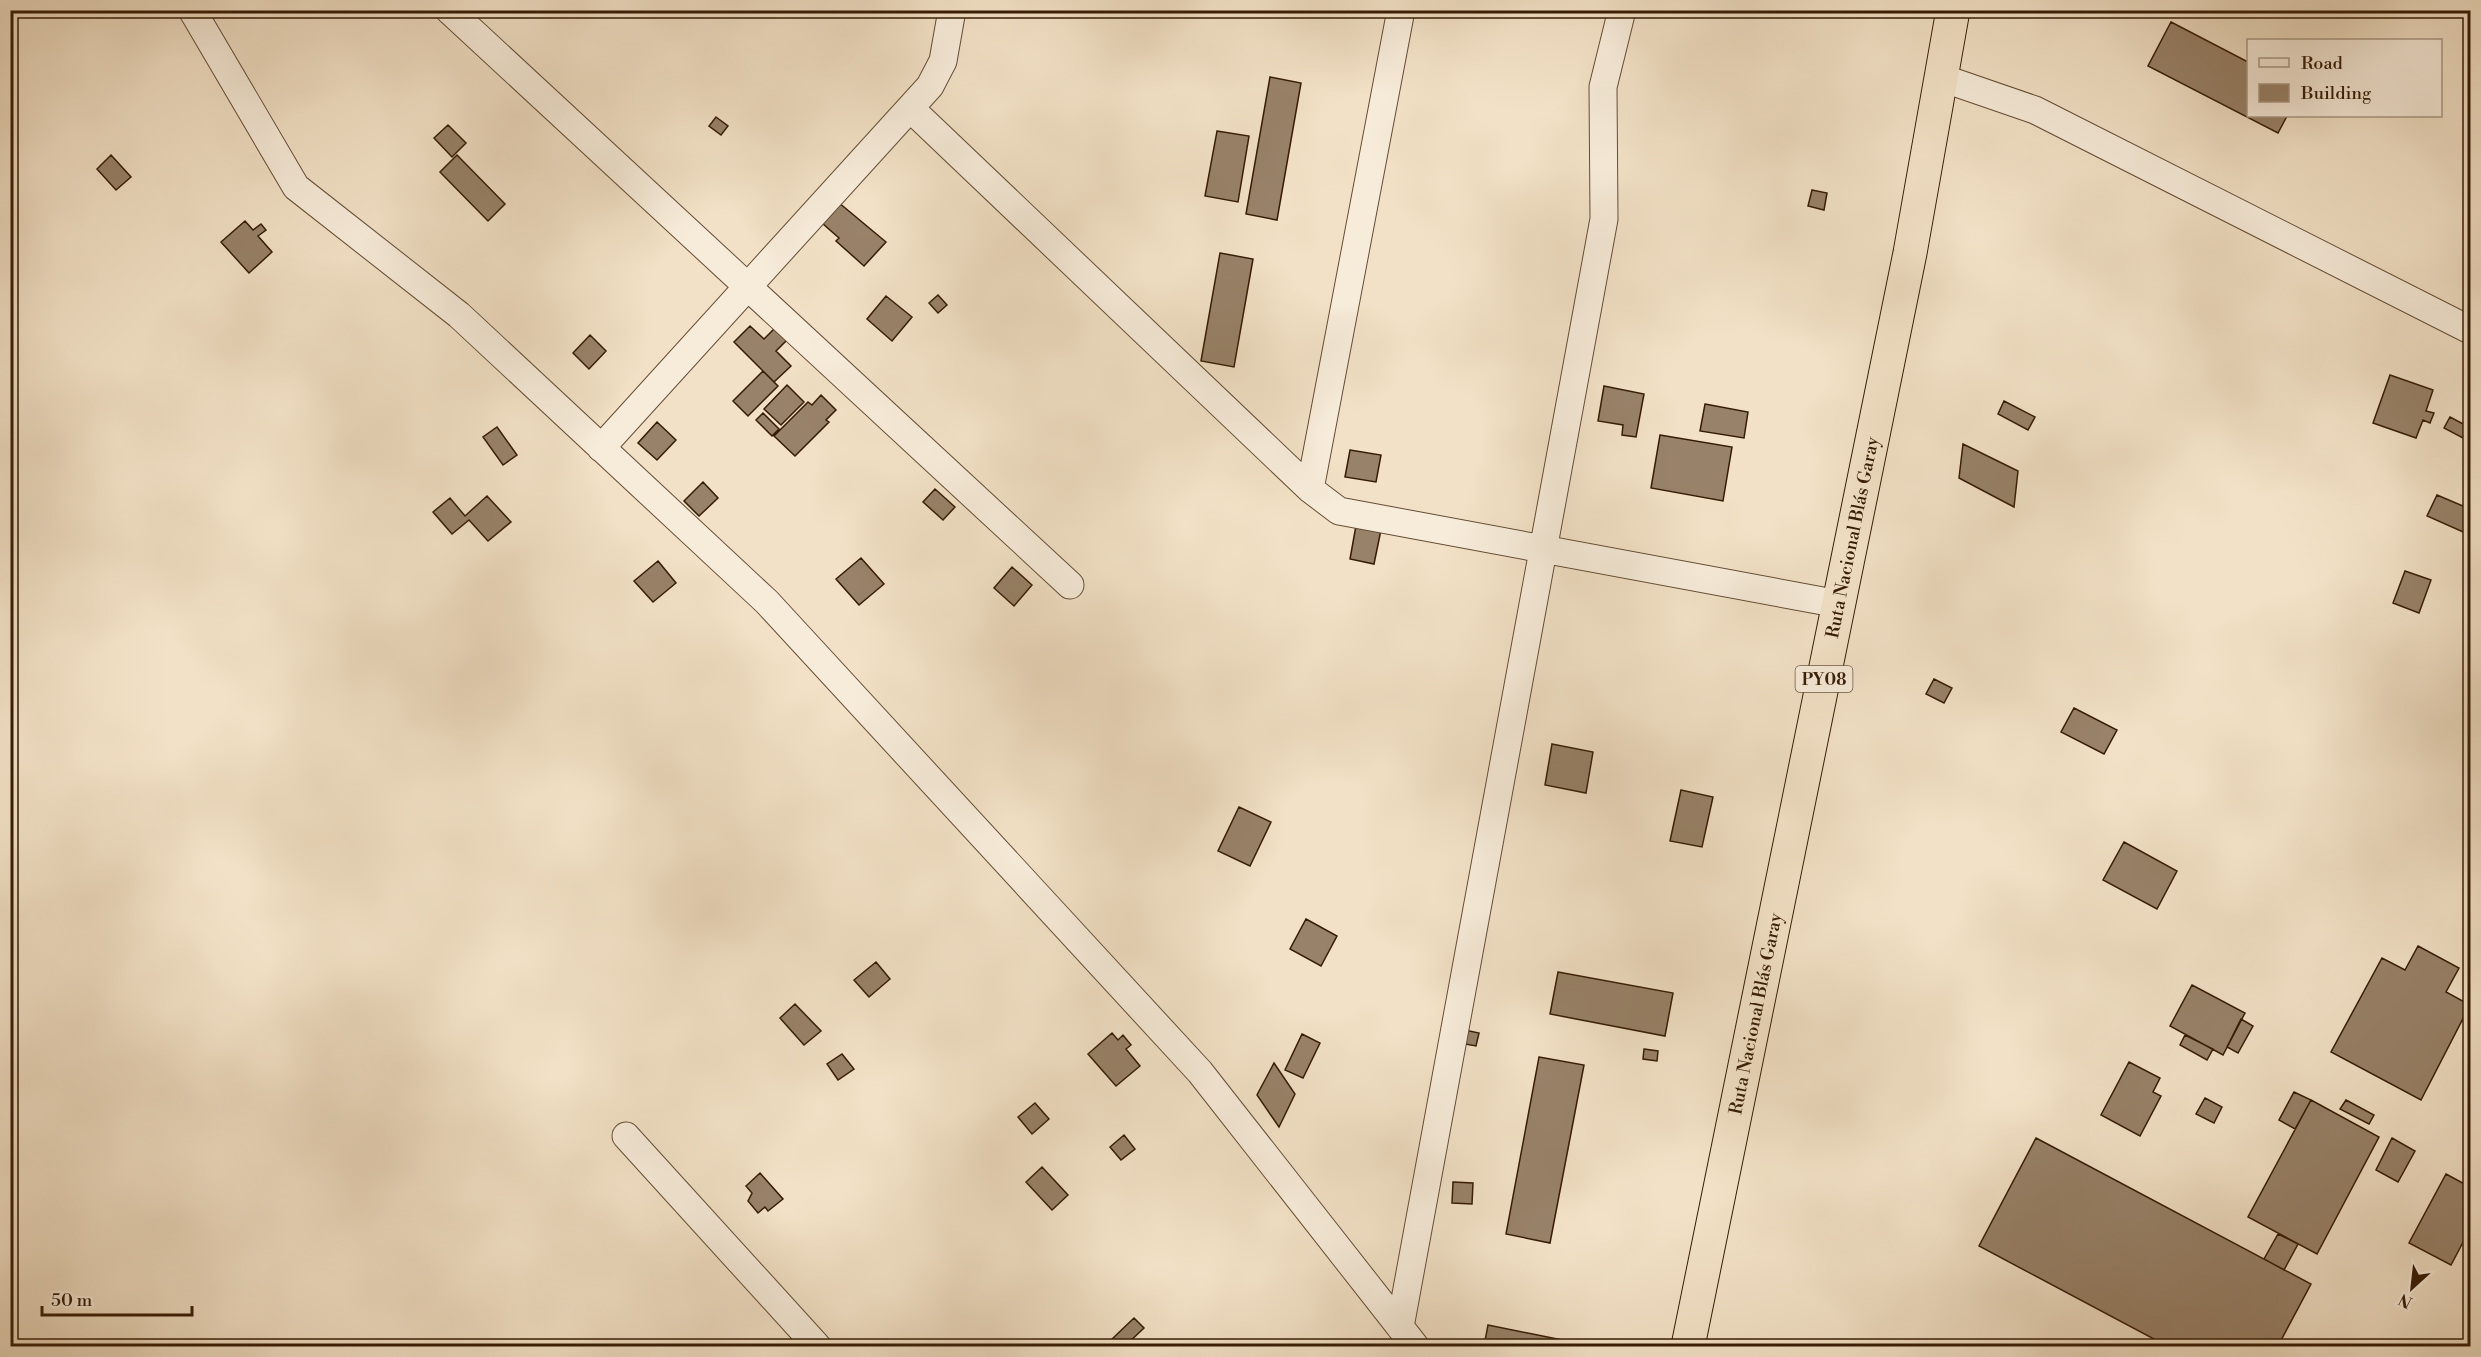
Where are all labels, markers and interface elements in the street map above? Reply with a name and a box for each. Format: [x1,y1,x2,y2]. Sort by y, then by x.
legend [2247,39,2442,117]
text: Road [2301,52,2344,75]
text: Building [2300,82,2372,105]
street label: Ruta Nacional Blás Garay [1821,435,1884,640]
road number: PY08 [1796,666,1852,692]
street label: Ruta Nacional Blás Garay [1724,911,1788,1117]
north arrow [2382,1258,2442,1318]
scale bar [42,1279,192,1317]
text: 50 m [51,1289,93,1312]
text: N [2395,1289,2416,1312]

